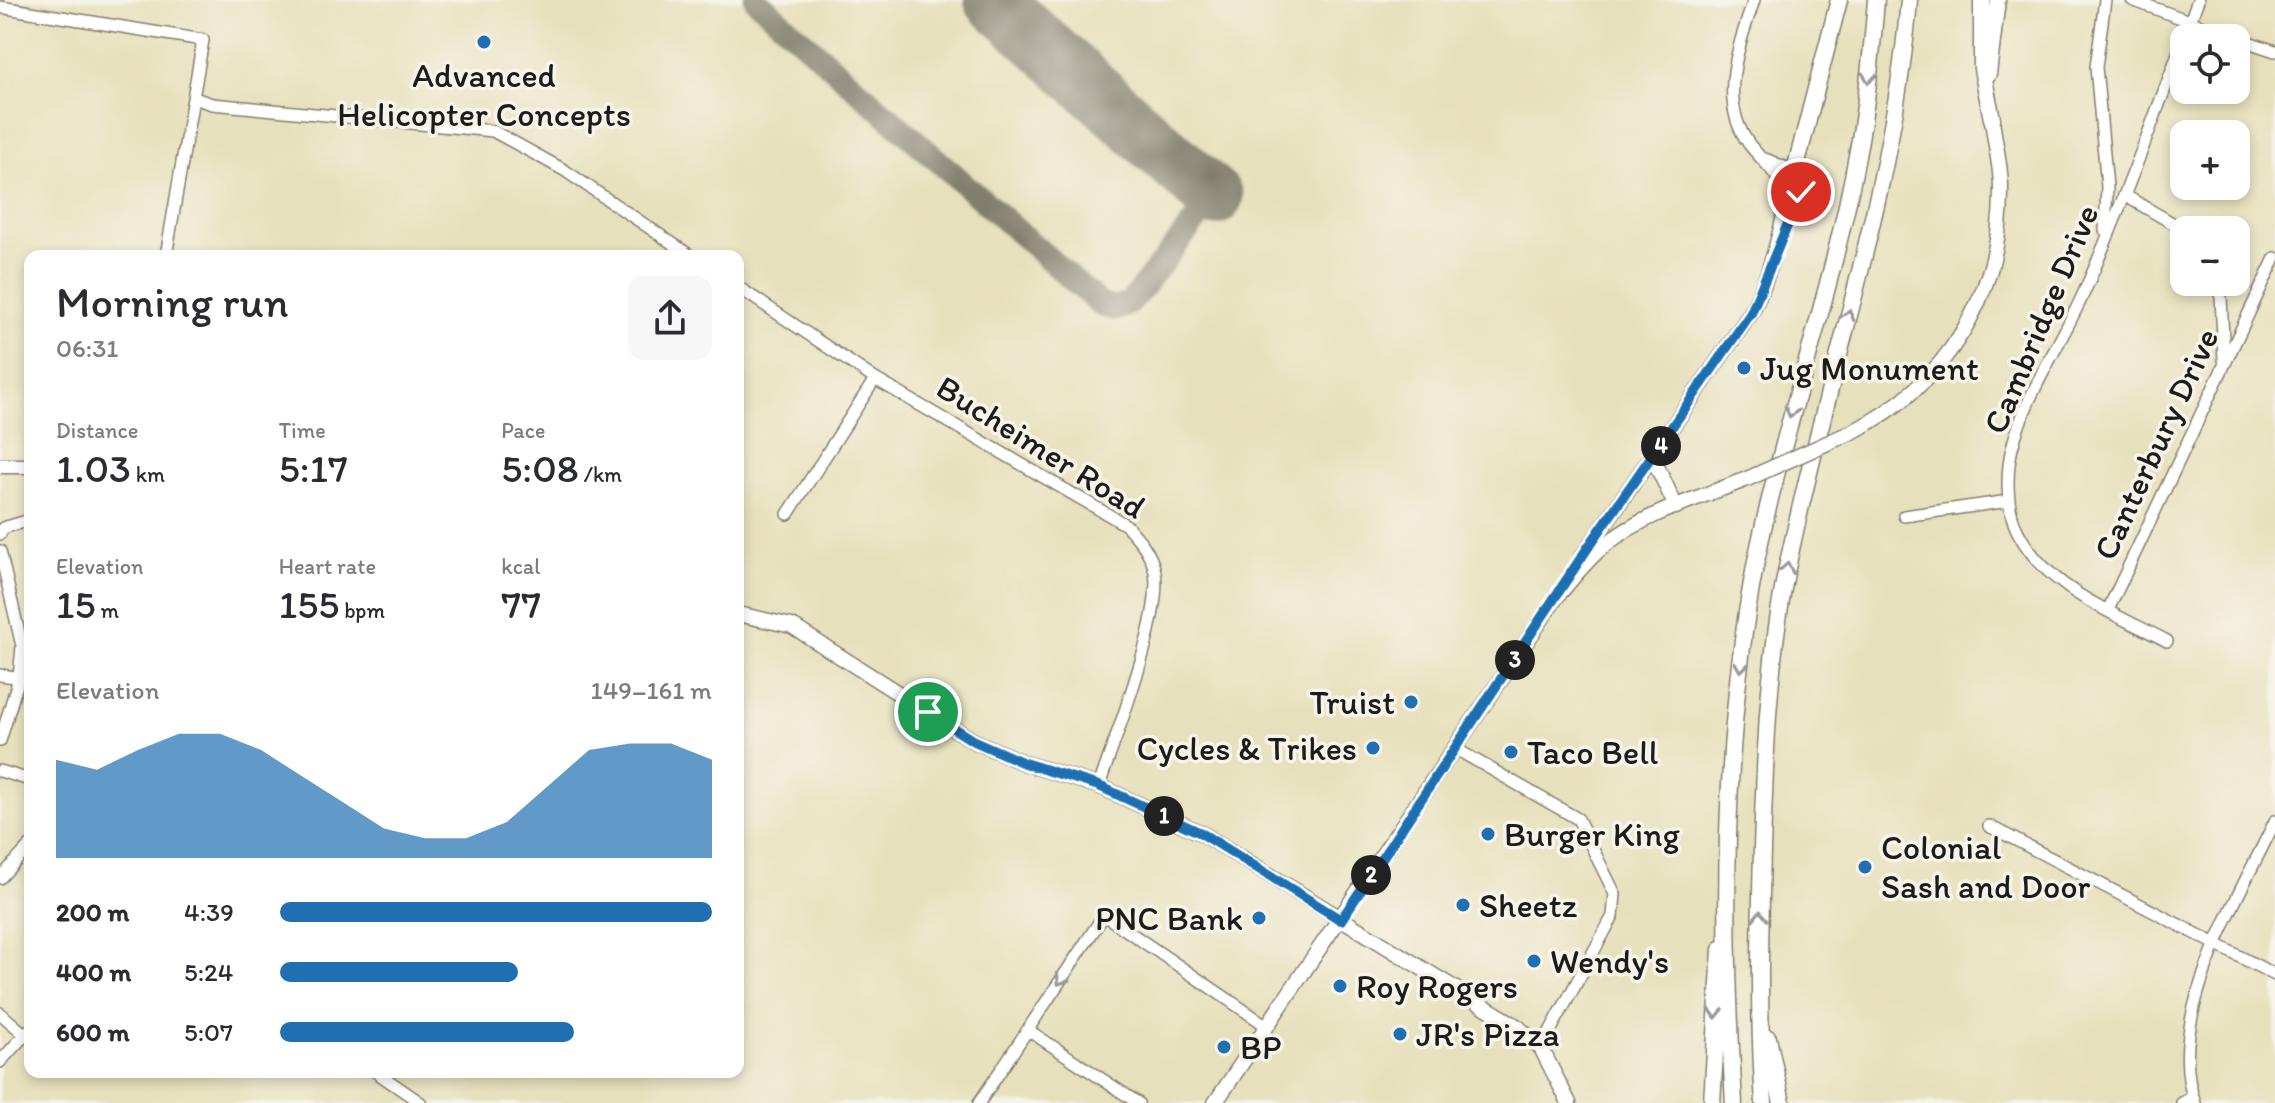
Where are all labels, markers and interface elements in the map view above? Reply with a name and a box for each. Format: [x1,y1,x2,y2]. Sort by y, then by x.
map controls [2170,24,2250,296]
button: locate [2170,24,2250,104]
marker: Advanced Helicopter Concepts [475,33,493,51]
place label: Advanced Helicopter Concepts [337,55,631,135]
one-way arrow [1861,72,1878,85]
button: + [2170,120,2250,200]
pin [1767,158,1835,226]
icon: check [1779,170,1823,214]
street label: Cambridge Drive [1974,198,2108,440]
button: − [2170,216,2250,296]
text: Morning run [56,275,289,328]
button: share [628,276,712,360]
one-way arrow [1839,309,1856,323]
street label: Canterbury Drive [2084,322,2228,566]
text: 06:31 [56,332,118,364]
place label: Jug Monument [1760,348,1979,389]
marker: Jug Monument [1735,359,1753,377]
street label: Bucheimer Road [929,366,1153,528]
one-way arrow [1783,405,1800,419]
text: Distance [56,417,138,444]
text: Time [279,417,326,444]
text: Pace [501,417,545,444]
pin: 4 [1641,426,1681,466]
text: 4 [1654,432,1668,459]
text: 1.03 [56,444,131,492]
text: 5:17 [279,444,348,492]
text: 5:08 [501,444,579,492]
text: km [131,461,165,488]
text: /km [579,461,622,488]
text: Elevation [56,553,143,580]
text: Heart rate [279,553,376,580]
text: kcal [501,553,540,580]
one-way arrow [1778,562,1795,575]
text: 15 [56,580,96,628]
text: 155 [279,580,339,628]
text: 77 [501,580,541,628]
text: m [96,597,119,624]
text: bpm [339,597,385,624]
pin: 3 [1495,640,1535,680]
text: 3 [1509,646,1521,673]
one-way arrow [1732,661,1749,674]
text: Elevation [56,674,159,706]
text: 149–161 m [591,674,712,706]
pin [894,678,962,746]
place label: Truist [1309,682,1395,723]
icon: arrive [906,690,950,734]
marker: Truist [1402,693,1420,711]
place label: Cycles & Trikes [1136,728,1357,769]
place label: Taco Bell [1527,732,1659,773]
marker: Cycles & Trikes [1364,739,1382,757]
marker: Taco Bell [1502,743,1520,761]
pin: 1 [1144,796,1184,836]
text: 1 [1159,802,1169,829]
place label: Burger King [1504,814,1680,855]
marker: Burger King [1479,825,1497,843]
place label: Colonial Sash and Door [1881,827,2091,907]
pin: 2 [1351,855,1391,895]
marker: Colonial Sash and Door [1856,858,1874,876]
text: 2 [1365,861,1377,888]
place label: Sheetz [1479,885,1577,926]
text: 200 m [56,896,129,928]
text: 4:39 [184,896,234,928]
marker: Sheetz [1454,896,1472,914]
place label: PNC Bank [1095,898,1243,939]
marker: PNC Bank [1250,909,1268,927]
one-way arrow [1752,909,1769,922]
place label: Wendy's [1550,941,1669,982]
marker: Wendy's [1525,952,1543,970]
text: 400 m [56,956,131,988]
text: 5:24 [184,956,233,988]
place label: Roy Rogers [1356,966,1518,1007]
one-way arrow [1056,972,1071,986]
marker: Roy Rogers [1331,977,1349,995]
one-way arrow [1707,1007,1724,1020]
place label: JR's Pizza [1416,1014,1559,1055]
text: 600 m [56,1016,130,1048]
text: 5:07 [184,1016,233,1048]
marker: JR's Pizza [1391,1025,1409,1043]
place label: BP [1240,1027,1281,1068]
marker: BP [1215,1038,1233,1056]

